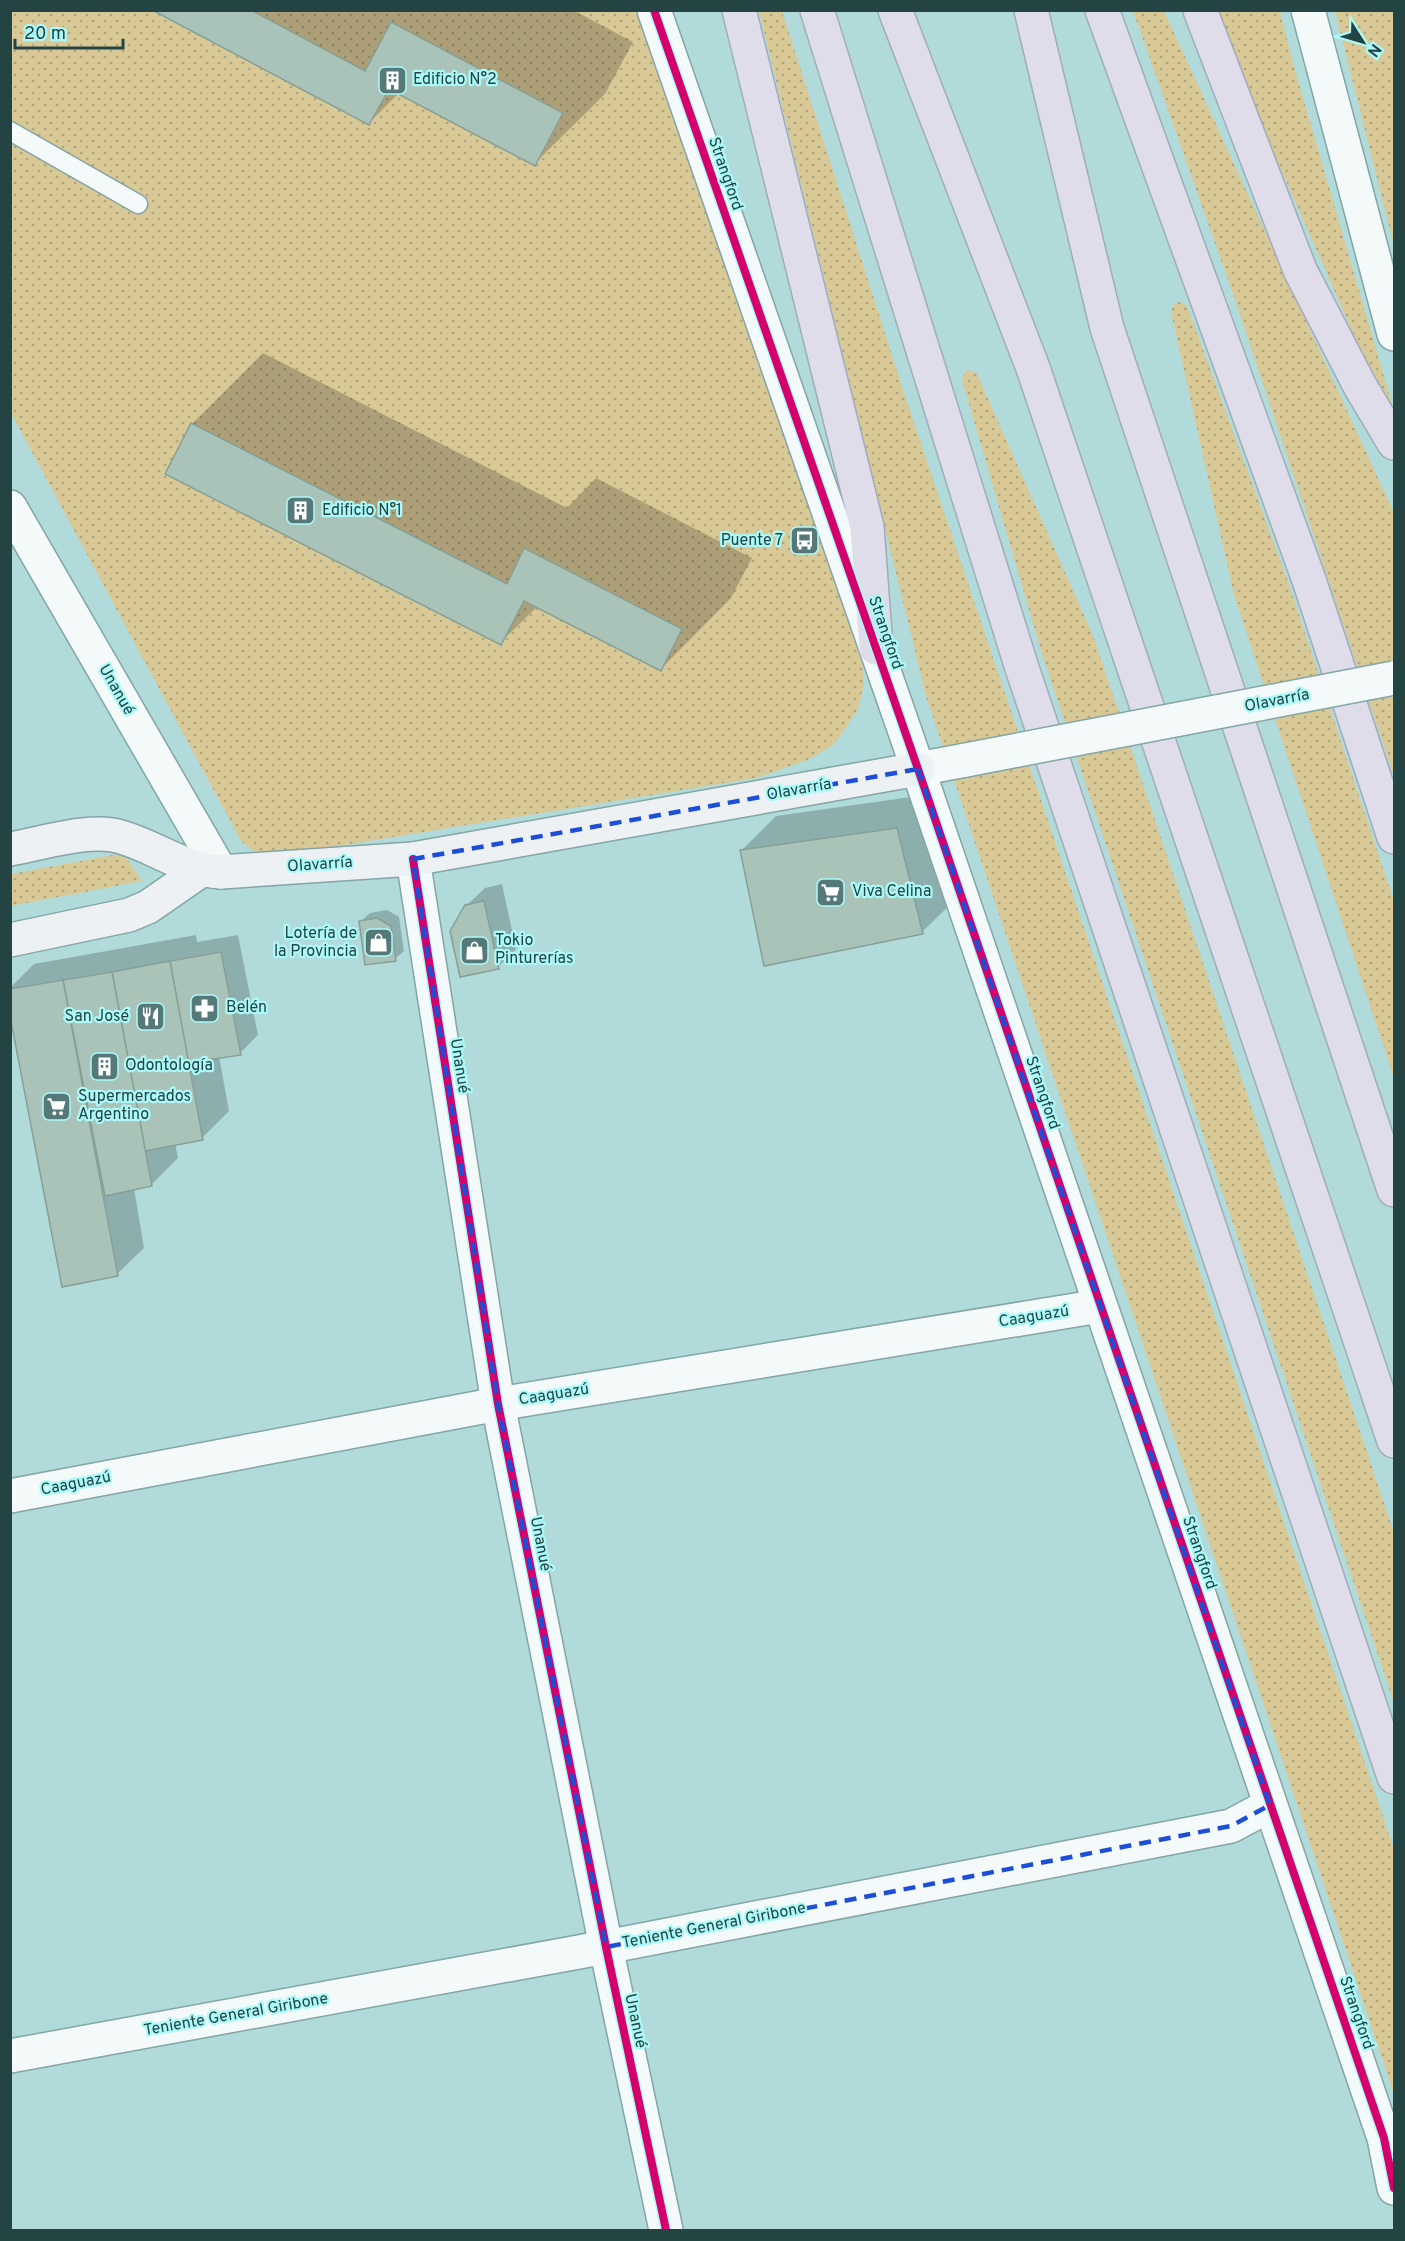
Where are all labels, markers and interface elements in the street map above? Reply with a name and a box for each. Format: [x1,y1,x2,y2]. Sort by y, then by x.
scale bar [15,12,123,50]
north arrow [1333,12,1393,72]
text: 20 m [24,23,66,46]
text: N [1362,39,1385,60]
building icon: Edificio N°2 [376,64,408,96]
place label: Edificio N°2 [413,70,497,90]
street label: Strangford [703,135,747,213]
building icon: Edificio N°1 [285,495,317,527]
place label: Edificio N°1 [322,501,402,521]
bus stop icon: Puente 7 [788,525,820,557]
place label: Puente 7 [721,531,783,551]
street label: Strangford [863,594,907,672]
street label: Unanué [94,661,138,719]
street label: Olavarría [1243,685,1311,717]
street label: Olavarría [765,774,833,806]
street label: Olavarría [287,853,353,877]
supermarket icon: Viva Celina [815,876,847,908]
place label: Viva Celina [852,882,931,902]
place label: Lotería de la Provincia [274,924,357,962]
shop icon: Lotería de la Provincia [362,927,394,959]
place label: Tokio Pinturerías [495,931,573,969]
shop icon: Tokio Pinturerías [458,934,490,966]
pharmacy icon: Belén [189,992,221,1024]
place label: Belén [226,998,267,1018]
restaurant icon: San José [134,1001,166,1033]
place label: San José [65,1007,129,1027]
street label: Unanué [445,1037,473,1095]
building icon: Odontología [88,1050,120,1082]
street label: Strangford [1020,1054,1064,1132]
place label: Odontología [125,1056,213,1076]
place label: Supermercados Argentino [78,1087,191,1125]
supermarket icon: Supermercados Argentino [41,1090,73,1122]
street label: Caaguazú [997,1302,1071,1332]
street label: Caaguazú [517,1380,591,1410]
street label: Caaguazú [39,1467,113,1501]
street label: Strangford [1177,1514,1221,1592]
street label: Unanué [525,1515,555,1573]
street label: Teniente General Giribone [620,1898,808,1954]
street label: Strangford [1334,1974,1378,2052]
street label: Teniente General Giribone [142,1989,330,2041]
street label: Unanué [619,1992,651,2050]

